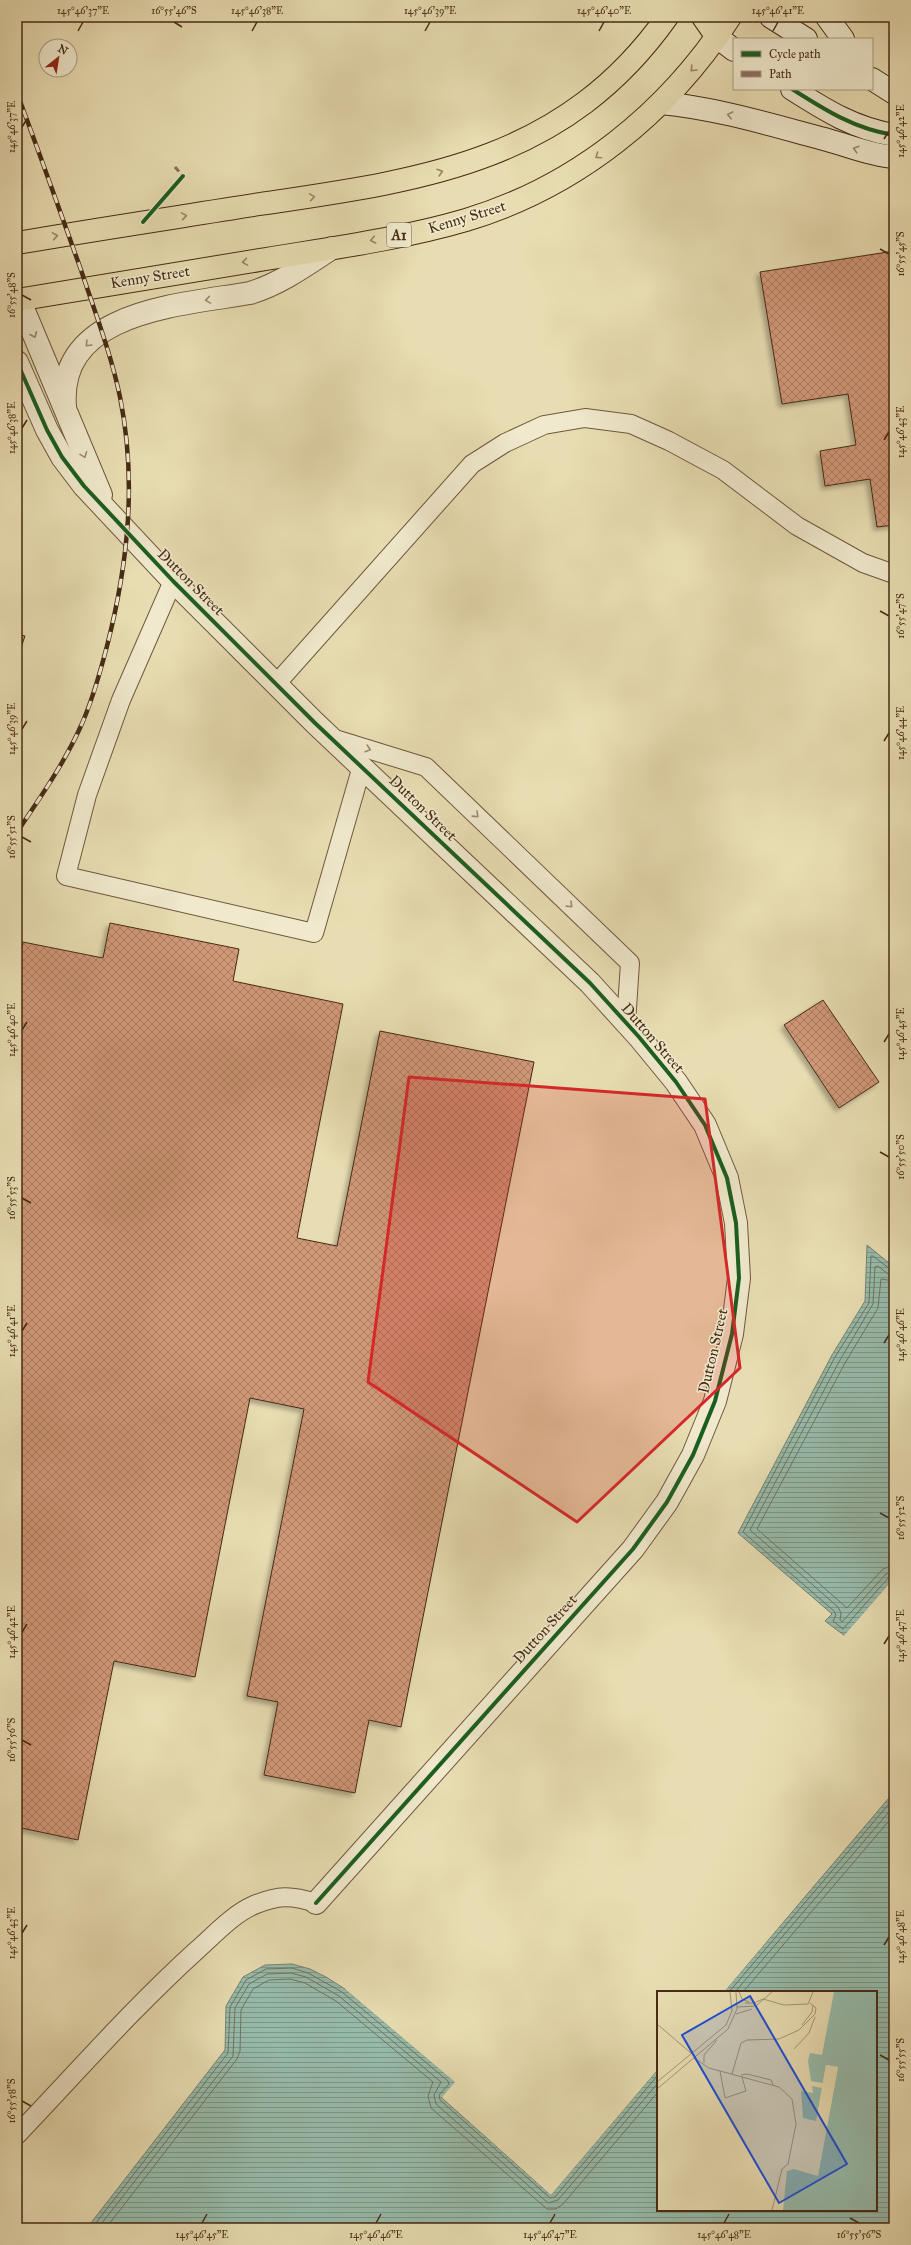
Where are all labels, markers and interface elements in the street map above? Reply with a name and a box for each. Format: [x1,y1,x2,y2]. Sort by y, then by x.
text: 145°46'37"E [57,5,109,17]
text: 16°55'46"S [151,5,197,17]
text: 145°46'38"E [231,5,283,17]
text: 145°46'39"E [404,5,456,17]
text: 145°46'40"E [577,5,631,17]
text: 145°46'41"E [752,5,804,17]
north arrow [38,38,78,78]
legend [733,38,873,90]
text: N [55,42,71,58]
text: Cycle path [769,47,821,61]
one-way arrow [691,64,698,71]
text: Path [769,67,792,81]
text: 145°46'37"E [6,101,18,153]
text: 145°46'42"E [895,104,907,158]
one-way arrow [727,112,734,120]
one-way arrow [853,145,860,154]
one-way arrow [595,151,602,159]
one-way arrow [436,168,443,176]
one-way arrow [309,193,315,202]
street label: Kenny Street [426,196,509,237]
one-way arrow [181,212,187,221]
road number: A1 [387,223,411,247]
text: 16°55'45"S [895,231,907,277]
one-way arrow [52,232,59,241]
one-way arrow [370,236,376,244]
one-way arrow [242,257,248,266]
street label: Kenny Street [109,262,192,292]
text: 16°55'48"S [6,272,18,318]
one-way arrow [205,295,211,304]
one-way arrow [29,331,37,339]
one-way arrow [85,339,93,347]
text: 145°46'38"E [6,402,18,454]
text: 145°46'43"E [895,406,907,458]
one-way arrow [79,452,87,459]
street label: Dutton Street [154,545,229,620]
text: 16°55'47"S [895,593,907,639]
text: 145°46'39"E [6,703,18,755]
text: 145°46'44"E [895,706,907,760]
one-way arrow [365,744,372,753]
street label: Dutton Street [386,771,461,845]
one-way arrow [471,810,479,818]
text: 16°55'51"S [6,815,18,859]
one-way arrow [565,900,573,908]
street label: Dutton Street [618,999,689,1077]
text: 145°46'40"E [6,1003,18,1057]
text: 145°46'45"E [895,1007,907,1061]
text: 16°55'50"S [895,1134,907,1180]
text: 16°55'53"S [6,1176,18,1220]
text: 145°46'41"E [6,1305,18,1357]
street label: Dutton Street [694,1306,732,1395]
text: 145°46'46"E [895,1308,907,1362]
text: 16°55'52"S [895,1496,907,1540]
street label: Dutton Street [509,1590,581,1667]
text: 145°46'42"E [6,1605,18,1659]
text: 145°46'47"E [895,1609,907,1663]
text: 16°55'56"S [6,1717,18,1762]
text: 145°46'43"E [6,1907,18,1959]
text: 145°46'48"E [895,1910,907,1964]
inset map [657,1991,877,2211]
text: 16°55'55"S [895,2038,907,2082]
text: 16°55'58"S [6,2078,18,2123]
text: 145°46'45"E [175,2229,229,2241]
text: 145°46'46"E [349,2229,403,2241]
text: 145°46'47"E [523,2229,577,2241]
text: 145°46'48"E [697,2229,751,2241]
text: 16°55'56"S [837,2229,882,2241]

